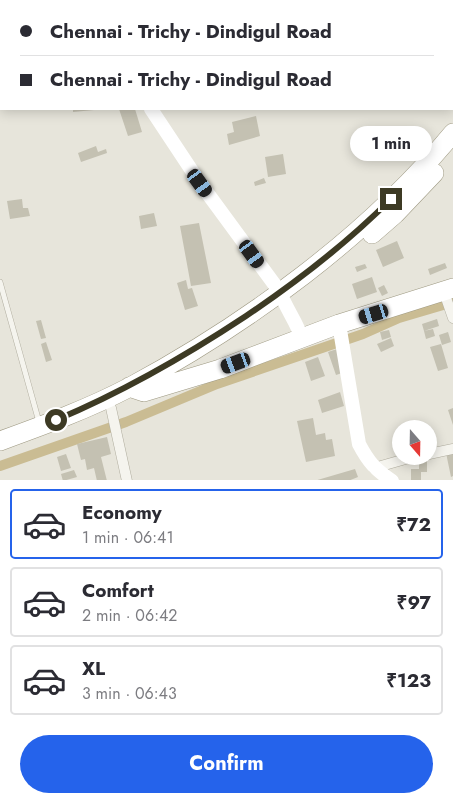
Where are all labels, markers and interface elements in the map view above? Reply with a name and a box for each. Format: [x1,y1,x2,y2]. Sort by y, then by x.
text: Chennai - Trichy - Dindigul Road [50,18,332,45]
text: Chennai - Trichy - Dindigul Road [50,66,332,93]
callout: 1 min [350,126,432,162]
text: 1 min [371,132,411,155]
car [185,166,214,200]
route end [380,188,402,210]
car [237,237,266,271]
car [357,302,390,326]
car [219,351,252,375]
route start [45,409,67,431]
north arrow [392,420,438,465]
map controls [392,420,437,465]
text: Economy [82,499,162,526]
icon: car [22,502,67,547]
text: ₹72 [396,511,431,538]
text: 1 min · 06:41 [82,526,174,549]
text: Comfort [82,577,154,604]
icon: car [22,580,67,625]
text: ₹97 [397,589,431,616]
text: 2 min · 06:42 [82,604,177,627]
text: XL [82,655,105,682]
icon: car [22,658,67,703]
text: ₹123 [386,667,431,694]
text: 3 min · 06:43 [82,682,177,705]
button: Confirm [20,735,433,793]

